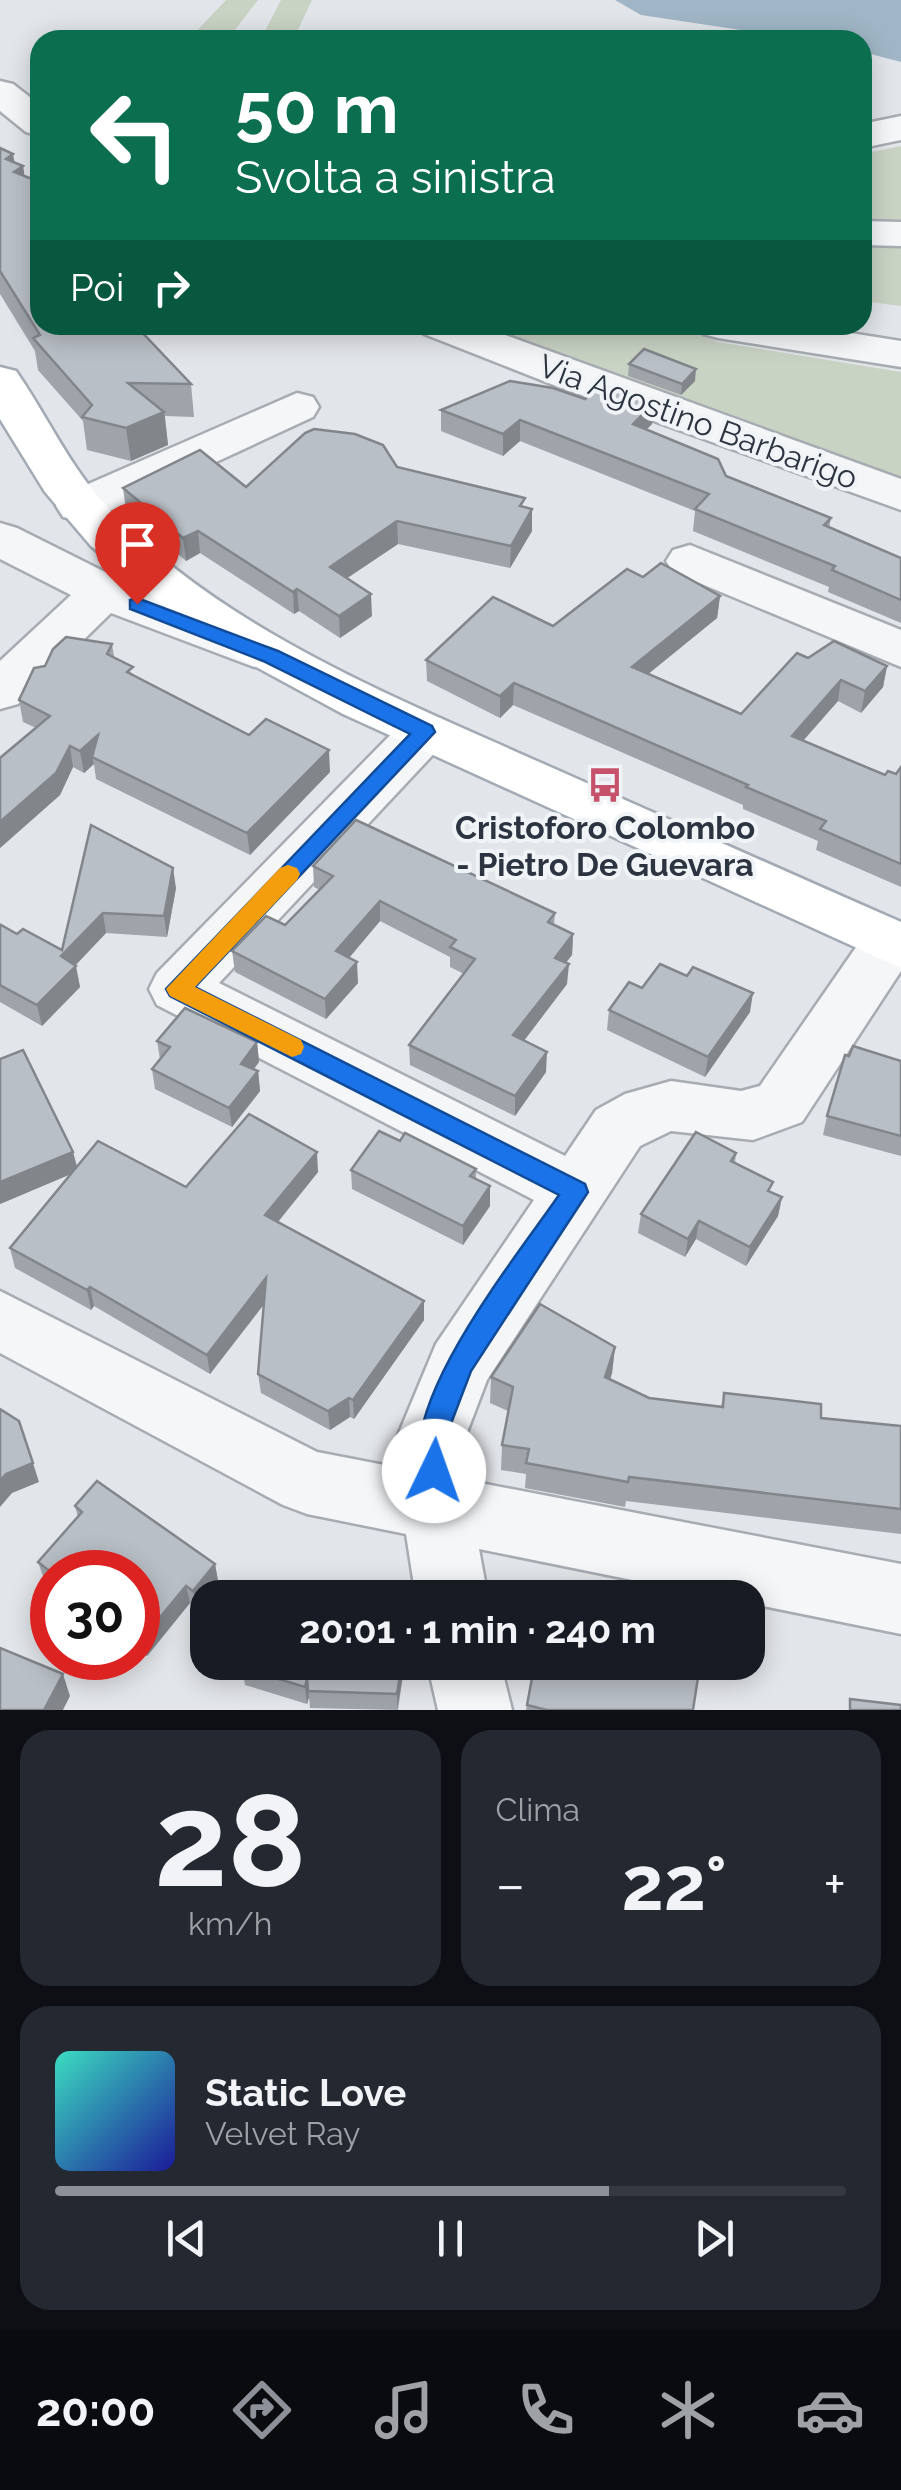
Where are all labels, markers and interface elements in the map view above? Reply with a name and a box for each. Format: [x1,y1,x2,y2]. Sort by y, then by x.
text: 50 m [235,67,399,149]
icon: left [70,70,200,200]
text: Svolta a sinistra [235,151,555,204]
icon: right [144,260,199,315]
text: Poi [70,265,124,310]
street label: Via Agostino Barbarigo [534,347,863,496]
pin [95,502,180,605]
icon: arrive [110,517,165,572]
bus stop icon: Cristoforo Colombo - Pietro De Guevara [586,766,624,804]
place label: Cristoforo Colombo - Pietro De Guevara [455,809,755,883]
position arrow [382,1419,486,1523]
speed limit sign: 30 [30,1550,160,1680]
text: 20:01 · 1 min · 240 m [299,1607,656,1652]
text: 28 [154,1764,306,1916]
text: Clima [496,1791,580,1828]
text: 22° [621,1839,727,1928]
text: − [496,1852,525,1917]
text: + [823,1852,846,1917]
text: km/h [188,1905,272,1942]
text: Static Love [205,2070,406,2115]
text: Velvet Ray [205,2115,360,2152]
icon: previous [159,2211,214,2266]
icon: pause [423,2211,478,2266]
icon: next [687,2211,742,2266]
icon: directions [227,2375,297,2445]
icon: music [369,2375,439,2445]
icon: phone [511,2375,581,2445]
icon: climate [653,2375,723,2445]
icon: car [795,2375,865,2445]
text: 20:00 [36,2384,155,2437]

